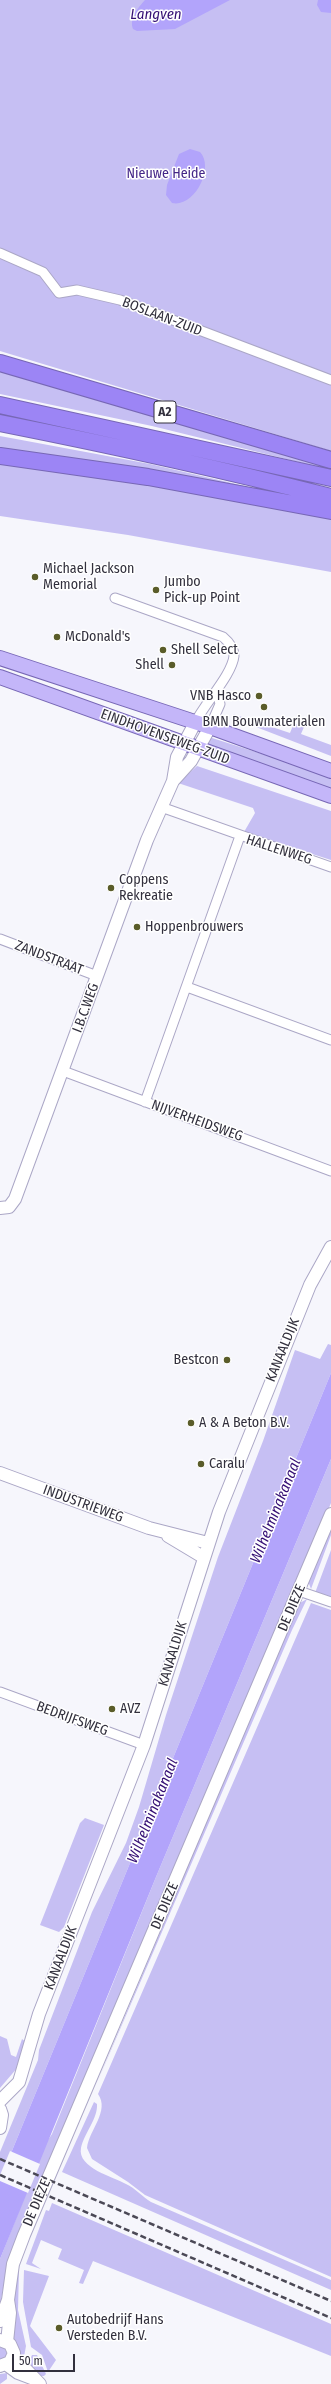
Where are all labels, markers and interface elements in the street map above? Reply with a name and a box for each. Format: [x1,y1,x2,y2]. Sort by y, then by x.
water label: Langven [130,6,182,24]
park label: Nieuwe Heide [127,166,205,182]
street label: BOSLAAN-ZUID [120,294,204,340]
road number: A2 [154,401,176,423]
place label: Michael Jackson Memorial [43,561,134,594]
marker: Michael Jackson Memorial [30,572,40,582]
place label: Jumbo Pick-up Point [164,574,240,606]
marker: Jumbo Pick-up Point [151,585,161,595]
place label: McDonald's [65,629,130,645]
marker: McDonald's [52,632,62,642]
place label: Shell Select [171,642,238,658]
marker: Shell Select [158,645,168,655]
place label: Shell [135,657,164,673]
marker: Shell [167,660,177,670]
place label: VNB Hasco [190,688,251,704]
marker: VNB Hasco [254,691,264,701]
marker: BMN Bouwmaterialen [259,702,269,712]
street label: EINDHOVENSEWEG-ZUID [98,706,232,768]
place label: BMN Bouwmaterialen [203,714,325,730]
street label: HALLENWEG [244,831,314,869]
place label: Coppens Rekreatie [119,872,173,904]
marker: Coppens Rekreatie [106,883,116,893]
place label: Hoppenbrouwers [145,919,243,935]
marker: Hoppenbrouwers [132,922,142,932]
street label: ZANDSTRAAT [12,937,86,979]
street label: I.B.C.WEG [69,981,103,1035]
street label: NIJVERHEIDSWEG [149,1097,245,1145]
street label: KANAALDIJK [263,1316,303,1384]
place label: Bestcon [174,1352,219,1368]
marker: Bestcon [222,1355,232,1365]
place label: A & A Beton B.V. [199,1415,289,1431]
marker: A & A Beton B.V. [186,1418,196,1428]
place label: Caralu [209,1456,245,1472]
water label: Wilhelminakanaal [247,1456,305,1566]
marker: Caralu [196,1459,206,1469]
street label: INDUSTRIEWEG [41,1482,125,1526]
street label: DE DIEZE [275,1582,309,1634]
street label: KANAALDIJK [155,1619,191,1689]
street label: BEDRIJFSWEG [34,1698,110,1740]
place label: AVZ [120,1701,141,1717]
marker: AVZ [107,1704,117,1714]
water label: Wilhelminakanaal [124,1756,182,1866]
street label: DE DIEZE [148,1880,182,1932]
street label: KANAALDIJK [41,1924,81,1992]
street label: DE DIEZE [20,2177,54,2229]
place label: Autobedrijf Hans Versteden B.V. [67,2312,164,2344]
marker: Autobedrijf Hans Versteden B.V. [54,2323,64,2333]
scale bar [14,2346,77,2372]
text: 50 m [19,2354,43,2368]

